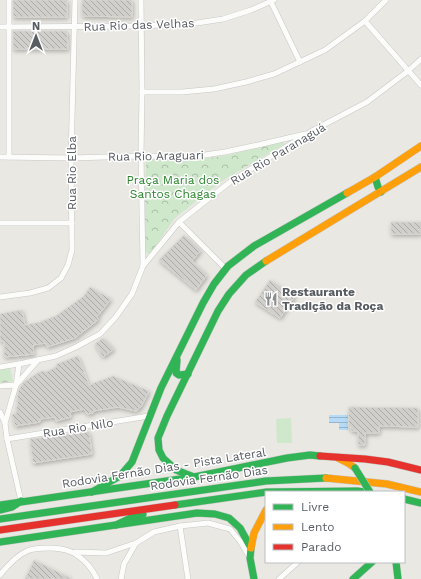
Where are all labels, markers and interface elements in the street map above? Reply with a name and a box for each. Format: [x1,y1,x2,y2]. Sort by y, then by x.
north arrow [16,16,56,56]
street label: Rua Rio das Velhas [83,16,195,34]
text: N [32,20,40,33]
street label: Rua Rio Paranaguá [228,120,328,188]
street label: Rua Rio Elba [65,136,79,210]
street label: Rua Rio Araguari [108,148,204,164]
park label: Praça Maria dos Santos Chagas [127,173,219,201]
place label: Restaurante Tradição da Roça [282,285,383,313]
restaurant icon: Restaurante Tradição da Roça [263,291,279,307]
street label: Rua Rio Nilo [42,416,114,440]
street label: Rodovia Fernão Dias - Pista Lateral [61,445,267,491]
street label: Rodovia Fernão Dias [149,463,269,493]
legend [265,491,405,563]
text: Livre [301,500,329,514]
text: Lento [301,520,335,534]
text: Parado [301,540,341,554]

